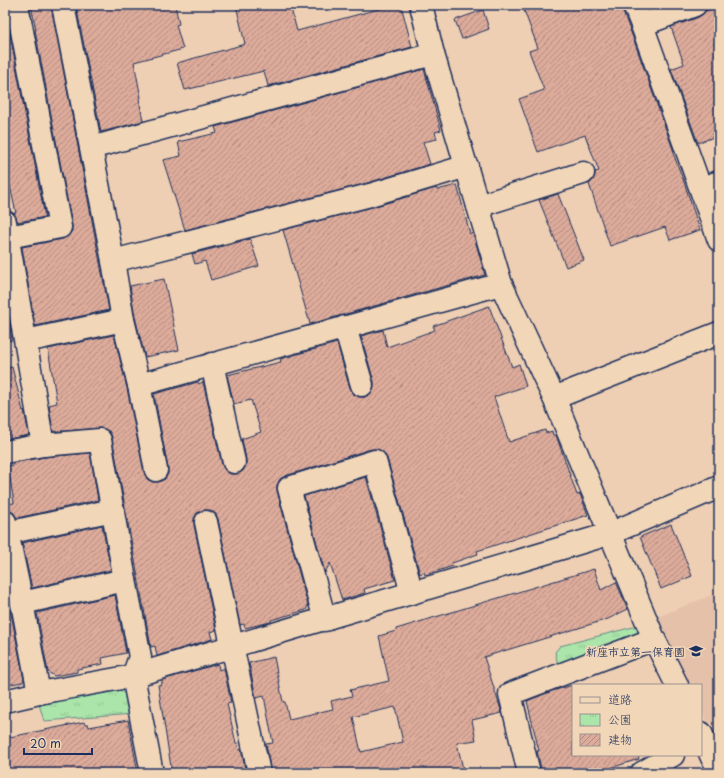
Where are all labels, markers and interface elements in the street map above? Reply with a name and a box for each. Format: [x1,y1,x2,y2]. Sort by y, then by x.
place label: 新座市立第一保育園 [586,643,685,660]
school or university icon: 新座市立第一保育園 [688,643,704,659]
legend [572,684,702,756]
text: 道路 [608,690,632,708]
text: 公園 [608,710,632,728]
scale bar [24,730,92,756]
text: 建物 [608,730,632,748]
text: 20 m [30,734,61,752]

